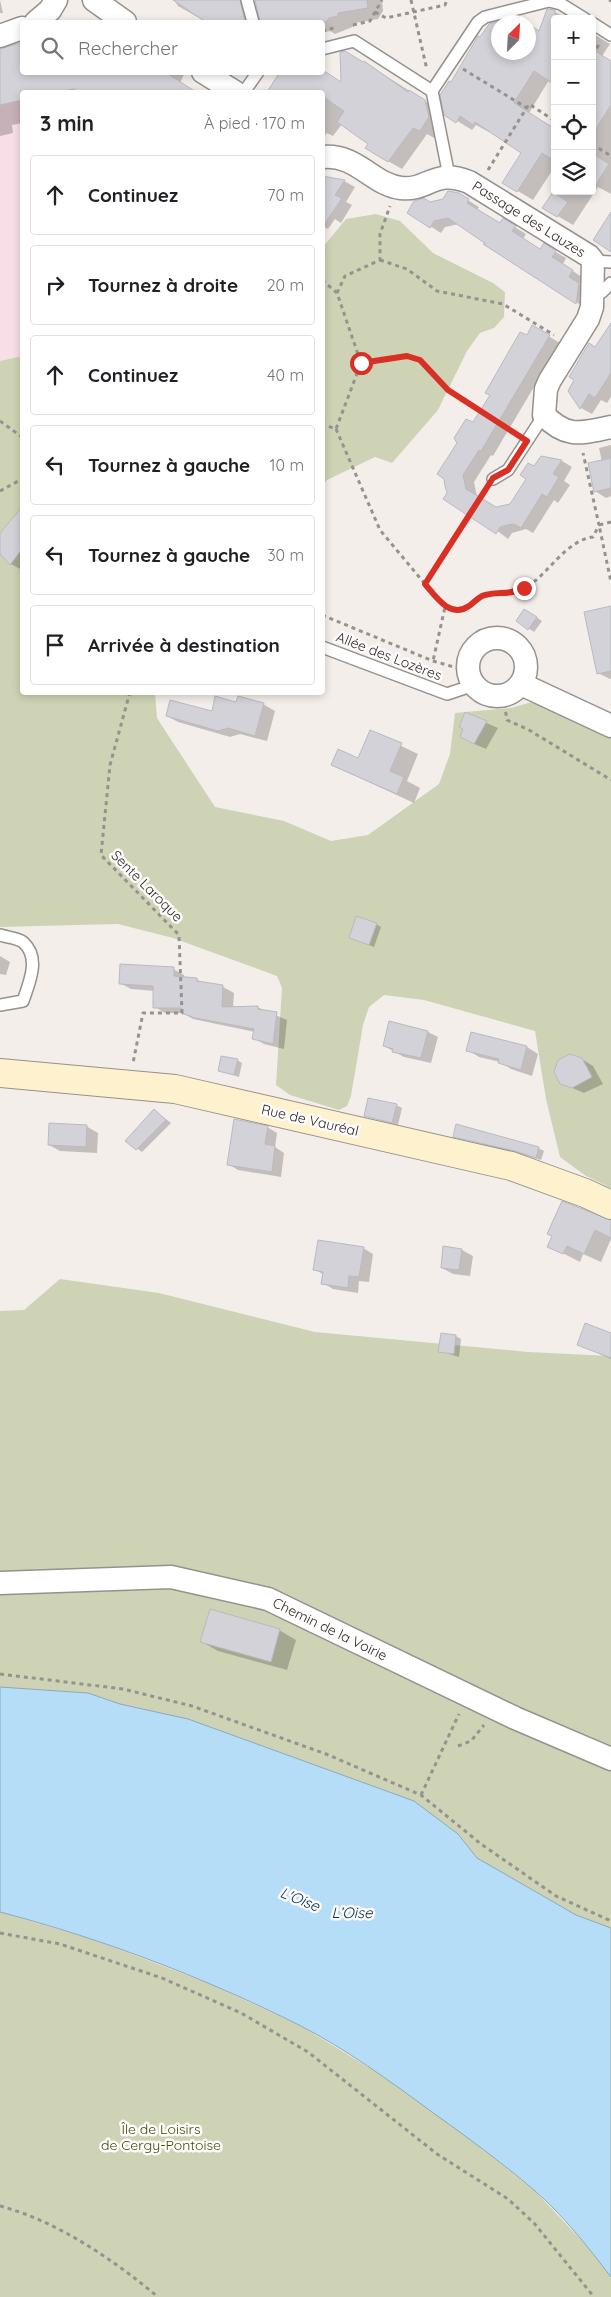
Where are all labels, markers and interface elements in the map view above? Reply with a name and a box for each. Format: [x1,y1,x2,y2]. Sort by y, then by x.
north arrow [491,15,536,60]
map controls [551,15,596,195]
button: + [551,15,596,60]
search box [20,20,325,75]
icon: search [38,34,66,62]
text: Rechercher [78,36,178,60]
button: − [551,60,596,105]
button: locate [551,105,596,150]
text: 3 min [40,110,94,136]
text: À pied · 170 m [204,113,305,133]
button: layers [551,150,596,195]
street label: Passage des Lauzes [469,177,589,261]
icon: ahead [41,181,69,209]
text: Continuez [88,183,178,207]
text: 70 m [267,185,304,205]
icon: right [41,271,69,299]
text: Tournez à droite [88,273,238,297]
text: 20 m [267,275,304,295]
route start [350,352,373,375]
icon: ahead [41,361,69,389]
text: Continuez [88,363,178,387]
text: 40 m [267,365,304,385]
icon: left [41,451,69,479]
text: Tournez à gauche [88,453,250,477]
text: 10 m [270,455,304,475]
icon: left [41,541,69,569]
text: Tournez à gauche [88,543,250,567]
text: 30 m [267,545,304,565]
route end [513,577,536,600]
street label: Allée des Lozères [334,628,444,684]
icon: arrive [41,631,69,659]
text: Arrivée à destination [88,633,280,657]
street label: Sente Laroque [107,846,187,926]
street label: Rue de Vauréal [260,1100,360,1140]
street label: Chemin de la Voirie [270,1593,390,1665]
water label: L'Oise [277,1882,323,1916]
water label: L’Oise [331,1903,373,1922]
park label: Île de Loisirs de Cergy-Pontoise [101,2120,221,2154]

